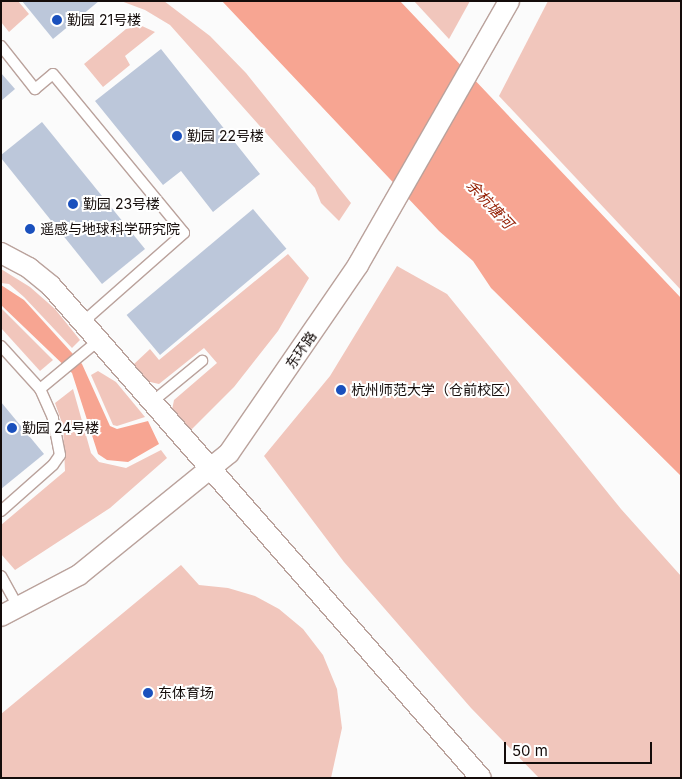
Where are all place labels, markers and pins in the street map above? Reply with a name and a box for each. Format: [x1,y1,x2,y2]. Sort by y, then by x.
place label: 勤园 21号楼 [67,12,141,28]
marker: 勤园 21号楼 [51,14,63,26]
place label: 勤园 22号楼 [187,128,264,144]
marker: 勤园 22号楼 [171,130,183,142]
place label: 勤园 23号楼 [83,196,160,212]
marker: 勤园 23号楼 [67,198,79,210]
place label: 遥感与地球科学研究院 [40,221,180,237]
marker: 遥感与地球科学研究院 [24,223,36,235]
place label: 杭州师范大学（仓前校区） [351,382,519,398]
marker: 杭州师范大学（仓前校区） [335,384,347,396]
place label: 勤园 24号楼 [22,420,99,436]
marker: 勤园 24号楼 [6,422,18,434]
place label: 东体育场 [158,685,214,701]
marker: 东体育场 [142,687,154,699]

